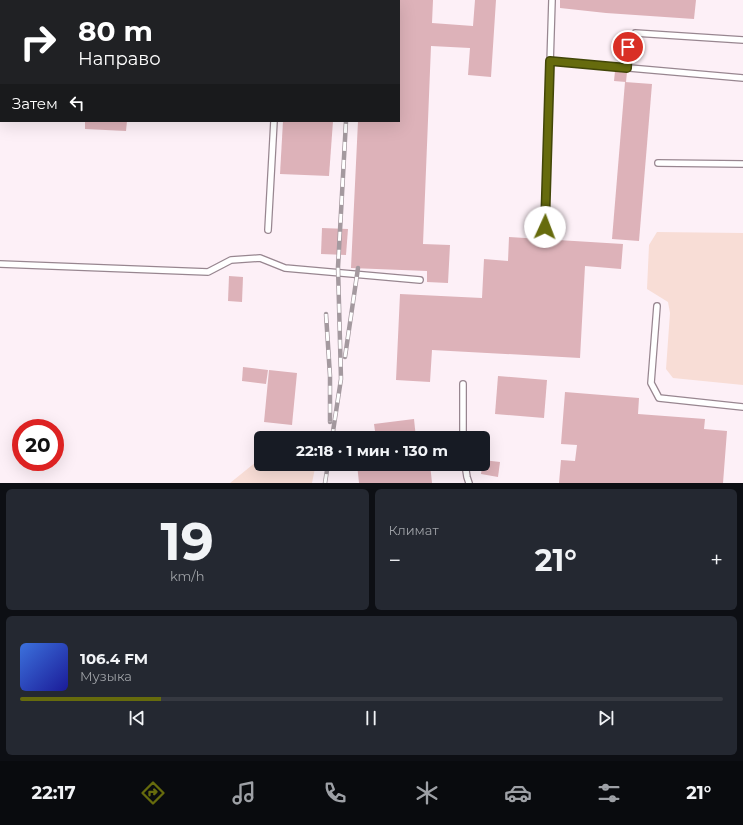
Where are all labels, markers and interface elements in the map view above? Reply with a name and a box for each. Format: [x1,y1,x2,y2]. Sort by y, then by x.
text: 80 m [78,14,153,48]
icon: right [12,16,64,68]
pin [611,30,645,64]
icon: arrive [617,36,639,58]
text: Направо [78,48,161,70]
icon: left [66,92,88,114]
text: Затем [12,94,58,113]
position arrow [524,206,566,248]
speed limit sign: 20 [12,419,64,471]
text: 22:18 · 1 мин · 130 m [296,441,448,460]
text: 19 [160,510,214,573]
text: Климат [389,522,439,538]
text: 21° [535,542,577,579]
text: − [389,547,401,574]
text: + [710,547,723,574]
text: km/h [170,568,205,584]
text: 106.4 FM [80,649,148,668]
text: Музыка [80,668,132,684]
icon: previous [126,707,148,729]
icon: pause [360,707,382,729]
icon: next [595,707,617,729]
icon: directions [139,779,167,807]
icon: music [230,779,258,807]
icon: phone [321,779,349,807]
icon: climate [413,779,441,807]
icon: car [504,779,532,807]
icon: filters [595,779,623,807]
text: 22:17 [32,782,76,804]
text: 21° [686,782,711,804]

